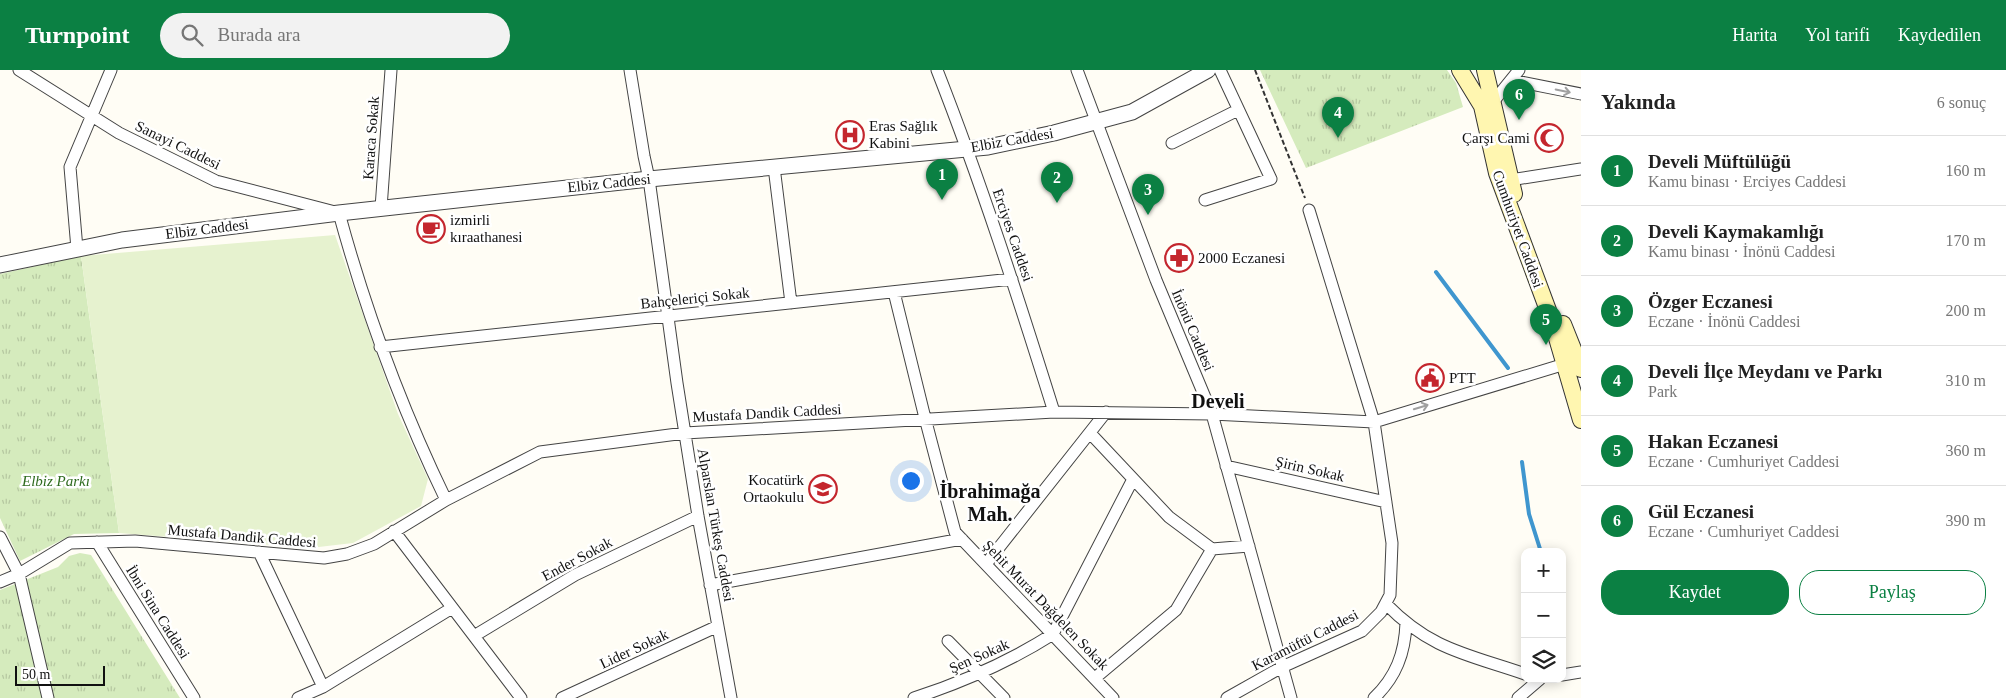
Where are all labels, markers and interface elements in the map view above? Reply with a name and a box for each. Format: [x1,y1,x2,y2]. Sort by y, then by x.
search box [160,13,510,58]
icon: search [178,21,206,49]
text: Turnpoint [25,22,130,48]
text: Burada ara [218,24,300,45]
text: Harita [1732,25,1777,45]
text: Yol tarifi [1805,25,1870,45]
text: Kaydedilen [1898,25,1981,45]
pin: 6 [1503,79,1535,120]
one-way arrow [1555,86,1571,96]
text: Yakında [1601,90,1676,114]
text: 6 sonuç [1937,94,1986,111]
street label: Karaca Sokak [360,95,382,180]
pin: 4 [1322,97,1354,138]
street label: Sanayi Caddesi [133,117,223,173]
place label: Eras Sağlık Kabini [869,118,938,151]
hospital icon: Eras Sağlık Kabini [835,120,865,150]
mosque icon: Çarşı Cami [1534,123,1564,153]
street label: Elbiz Caddesi [969,125,1055,155]
place label: Çarşı Cami [1462,130,1530,146]
text: Develi Müftülüğü [1648,151,1791,172]
pin: 1 [926,159,958,200]
pin: 2 [1041,162,1073,203]
text: 1 [1613,162,1621,179]
text: 160 m [1946,162,1986,179]
street label: Cumhuriyet Caddesi [1489,168,1547,290]
street label: Elbiz Caddesi [567,171,651,195]
text: Kamu binası · Erciyes Caddesi [1648,173,1846,190]
pin: 3 [1132,174,1164,215]
street label: Erciyes Caddesi [990,187,1036,283]
place label: izmirli kıraathanesi [450,212,522,245]
cafe icon: izmirli kıraathanesi [416,214,446,244]
street label: Elbiz Caddesi [164,216,250,242]
text: Develi Kaymakamlığı [1648,221,1824,242]
text: 2 [1613,232,1621,249]
text: 170 m [1946,232,1986,249]
pharmacy icon: 2000 Eczanesi [1164,243,1194,273]
text: Kamu binası · İnönü Caddesi [1648,243,1836,260]
place label: 2000 Eczanesi [1198,250,1285,266]
street label: Bahçeleriçi Sokak [640,284,751,312]
street label: İnönü Caddesi [1169,287,1217,373]
text: Özger Eczanesi [1648,291,1773,312]
text: 3 [1613,302,1621,319]
text: 200 m [1946,302,1986,319]
pin: 5 [1530,304,1562,345]
text: Eczane · İnönü Caddesi [1648,313,1800,330]
text: Develi İlçe Meydanı ve Parkı [1648,361,1882,382]
public building icon: PTT [1415,363,1445,393]
place label: PTT [1449,370,1476,386]
text: 4 [1613,372,1621,389]
text: 310 m [1946,372,1986,389]
text: Park [1648,383,1677,400]
district label: Develi [1191,390,1245,412]
street label: Mustafa Dandik Caddesi [692,401,842,425]
one-way arrow [1412,402,1428,412]
text: Hakan Eczanesi [1648,431,1778,452]
text: 5 [1613,442,1621,459]
text: 360 m [1946,442,1986,459]
street label: Alparslan Türkeş Caddesi [695,447,737,603]
street label: Şirin Sokak [1274,453,1347,485]
text: Eczane · Cumhuriyet Caddesi [1648,453,1840,470]
your location [898,468,924,494]
place label: Kocatürk Ortaokulu [743,472,804,505]
park label: Elbiz Parkı [21,473,90,489]
school or university icon: Kocatürk Ortaokulu [808,474,838,504]
district label: İbrahimağa Mah. [939,479,1041,525]
text: Gül Eczanesi [1648,501,1754,522]
text: 6 [1613,512,1621,529]
text: 390 m [1946,512,1986,529]
street label: Mustafa Dandik Caddesi [167,522,317,550]
text: Eczane · Cumhuriyet Caddesi [1648,523,1840,540]
street label: Ender Sokak [539,534,615,584]
street label: Şehit Murat Dağdelen Sokak [980,537,1112,673]
map controls [1521,548,1566,683]
button: + [1521,548,1566,593]
street label: İbni Sina Caddesi [123,563,193,661]
button: Kaydet [1601,570,1789,615]
button: Paylaş [1799,570,1986,615]
button: − [1521,593,1566,638]
street label: Karamüftü Caddesi [1249,606,1361,674]
street label: Lider Sokak [597,626,671,672]
street label: Şen Sokak [947,636,1012,676]
button: layers [1521,638,1566,683]
scale bar [15,663,105,686]
text: 50 m [22,667,50,682]

